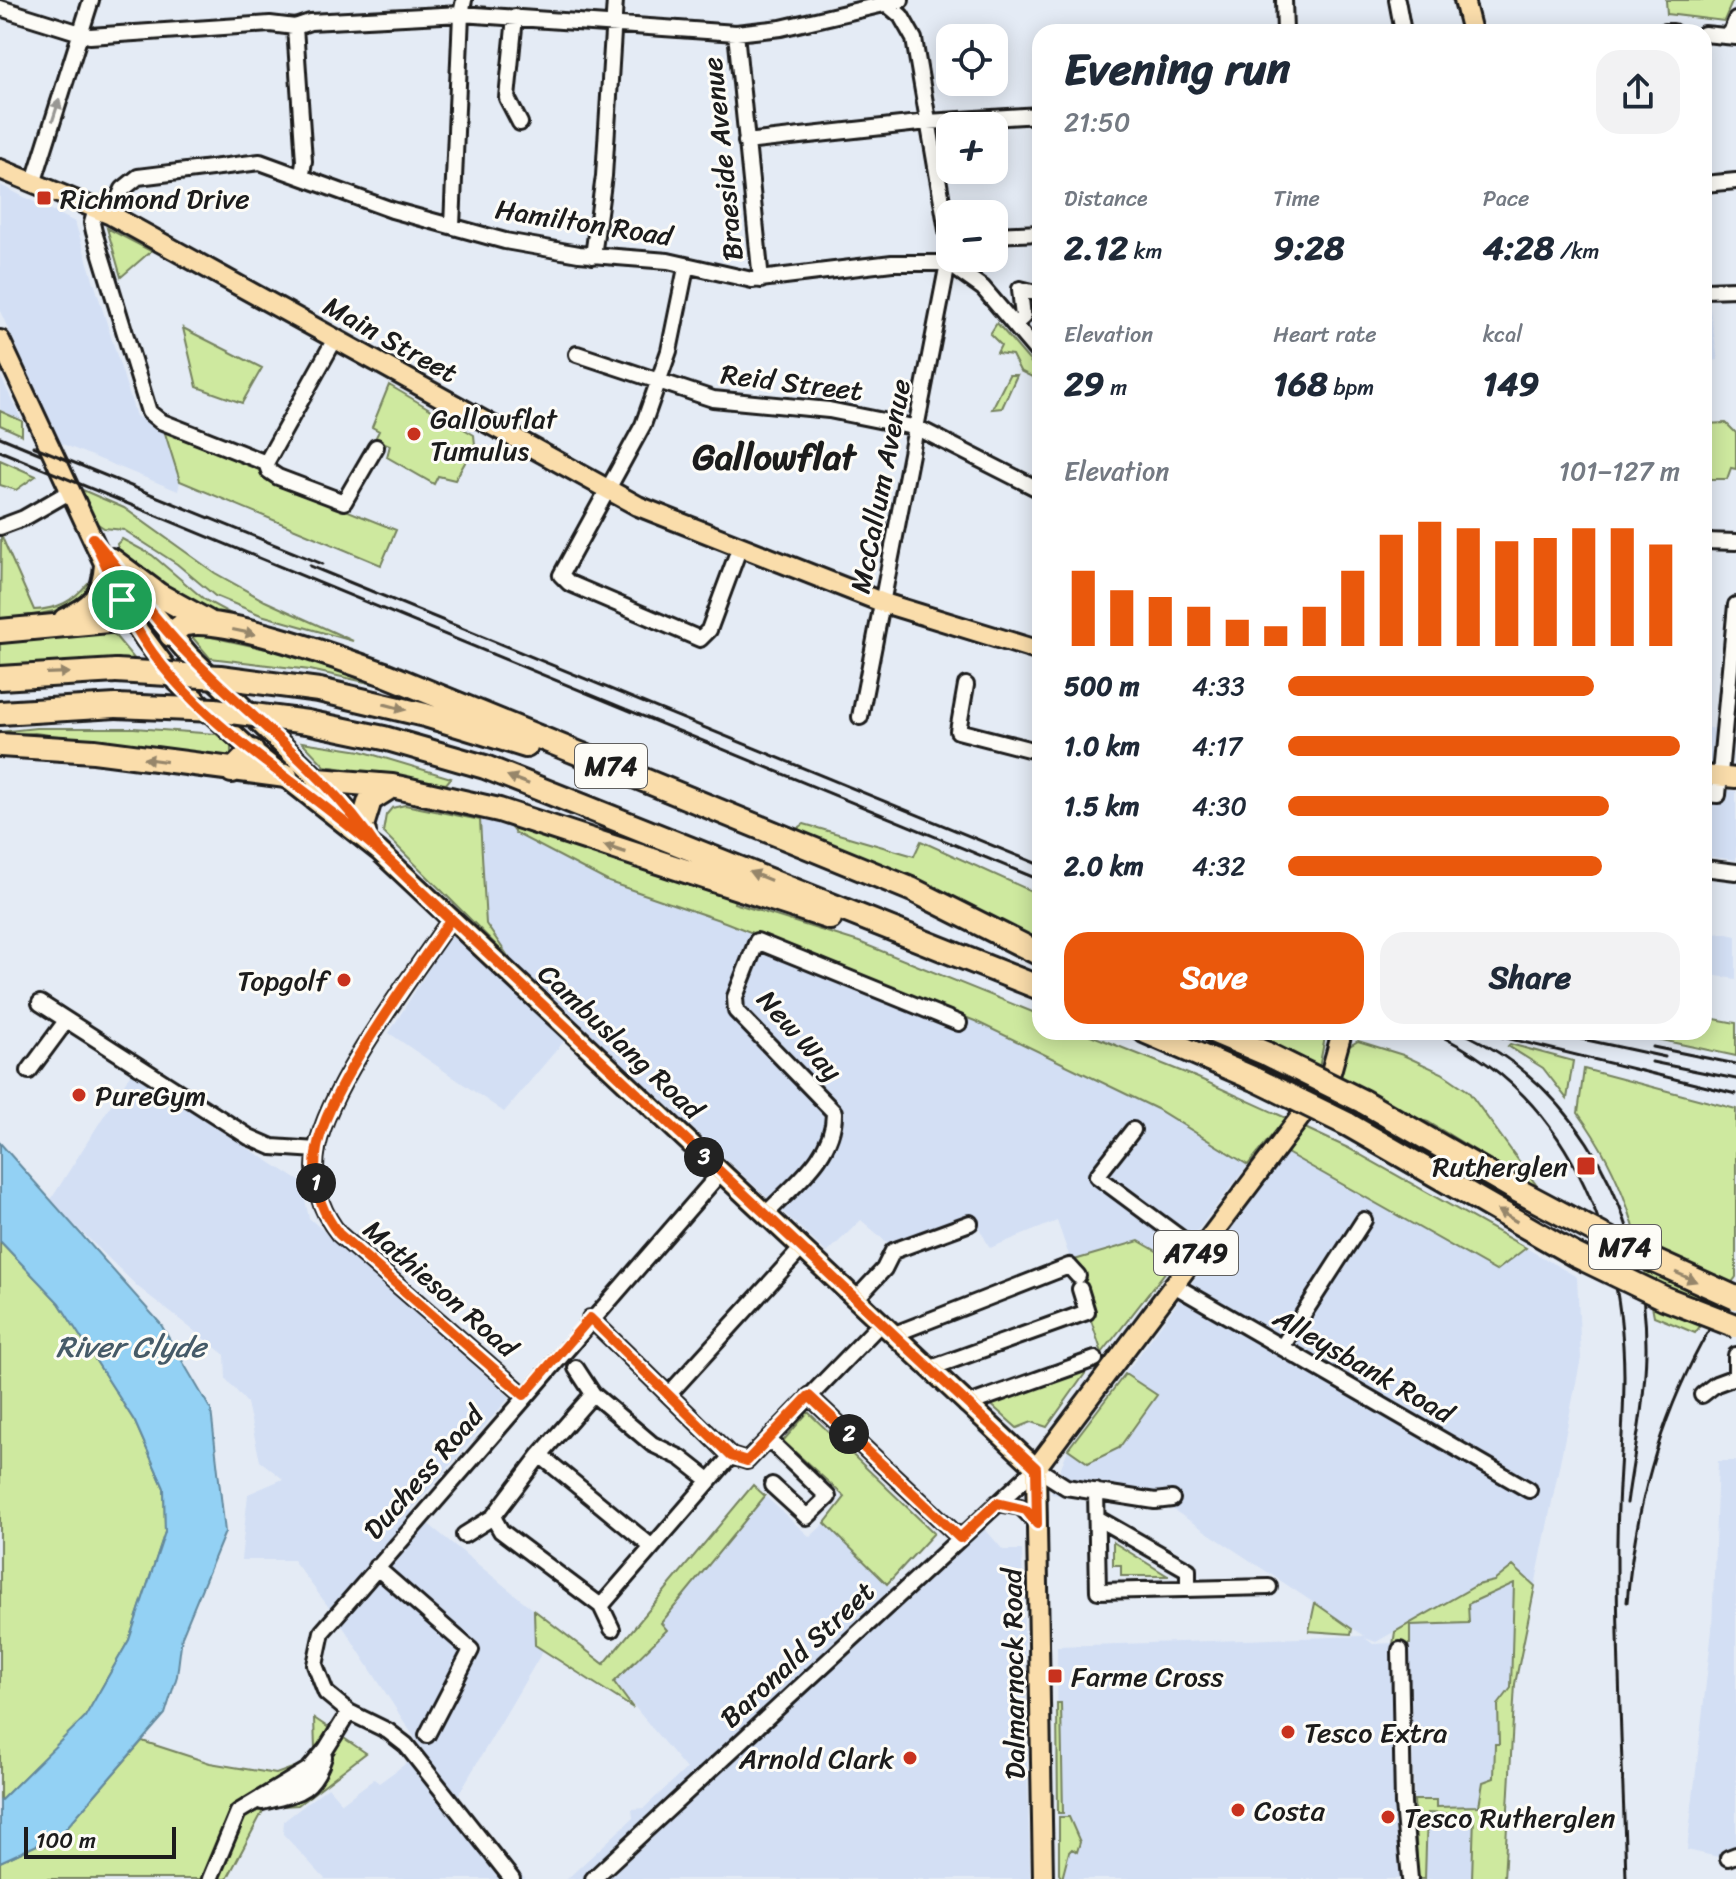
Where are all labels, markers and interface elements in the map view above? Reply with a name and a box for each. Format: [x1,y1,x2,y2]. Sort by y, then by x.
map controls [936,24,1008,272]
button: locate [936,24,1008,96]
text: Evening run [1064,30,1290,108]
button: share [1596,50,1680,134]
street label: Braeside Avenue [687,54,758,263]
one-way arrow [51,97,63,121]
text: 21:50 [1064,99,1130,145]
button: + [936,112,1008,184]
place label: Richmond Drive [60,174,250,223]
text: Distance [1064,179,1148,218]
text: Time [1273,179,1320,218]
text: Pace [1483,179,1529,218]
street label: Hamilton Road [492,184,678,261]
marker: Richmond Drive [35,189,53,207]
button: − [936,200,1008,272]
text: 2.12 [1064,218,1128,278]
text: 9:28 [1273,218,1345,278]
text: 4:28 [1483,218,1554,278]
text: km [1128,232,1162,271]
text: /km [1554,232,1600,271]
street label: Main Street [314,282,468,397]
text: Elevation [1064,315,1153,354]
text: Heart rate [1273,315,1377,354]
text: kcal [1483,315,1523,354]
street label: Reid Street [718,349,866,416]
text: 29 [1064,354,1105,414]
text: 168 [1273,354,1328,414]
text: 149 [1483,354,1539,414]
text: m [1105,368,1127,407]
text: bpm [1328,368,1374,407]
street label: McCallum Avenue [836,375,925,598]
place label: Gallowflat Tumulus [430,394,558,475]
marker: Gallowflat Tumulus [405,425,423,443]
district label: Gallowflat [693,425,858,489]
text: Elevation [1064,448,1169,494]
text: 101–127 m [1559,448,1680,494]
pin [88,566,156,634]
icon: arrive [100,578,144,622]
one-way arrow [232,626,257,639]
text: 500 m [1064,663,1139,709]
text: 4:33 [1192,663,1245,709]
one-way arrow [46,667,71,680]
one-way arrow [383,701,408,713]
text: 1.0 km [1064,723,1140,769]
text: 4:17 [1192,723,1242,769]
road number: M74 [575,744,647,788]
one-way arrow [142,753,167,766]
one-way arrow [506,773,530,786]
text: 1.5 km [1064,783,1139,829]
text: 4:30 [1192,783,1247,829]
one-way arrow [603,842,627,854]
text: 2.0 km [1064,843,1144,889]
text: 4:32 [1192,843,1245,889]
one-way arrow [748,869,772,882]
button: Save [1064,932,1364,1024]
button: Share [1380,932,1680,1024]
street label: Cambuslang Road [526,951,717,1133]
place label: Topgolf [237,956,332,1005]
marker: Topgolf [335,971,353,989]
street label: New Way [744,978,855,1093]
place label: PureGym [95,1071,206,1120]
marker: PureGym [70,1086,88,1104]
pin: 3 [684,1137,724,1177]
text: 3 [698,1137,710,1176]
place label: Rutherglen [1432,1142,1568,1191]
marker: Rutherglen [1575,1155,1597,1177]
pin: 1 [296,1163,336,1203]
text: 1 [311,1163,321,1202]
street label: Mathieson Road [352,1207,531,1372]
one-way arrow [1496,1209,1518,1223]
road number: M74 [1589,1225,1661,1269]
road number: A749 [1154,1231,1238,1275]
one-way arrow [1674,1270,1698,1284]
street label: Alleysbank Road [1263,1293,1465,1438]
water label: River Clyde [56,1320,209,1374]
street label: Duchess Road [350,1392,498,1551]
pin: 2 [829,1414,869,1454]
text: 2 [843,1414,855,1453]
street label: Dalmarnock Road [987,1566,1040,1780]
street label: Baronald Street [708,1569,887,1740]
place label: Farme Cross [1071,1652,1224,1701]
marker: Farme Cross [1046,1667,1064,1685]
place label: Tesco Extra [1304,1708,1447,1757]
marker: Tesco Extra [1279,1723,1297,1741]
place label: Arnold Clark [738,1734,894,1783]
marker: Arnold Clark [901,1749,919,1767]
place label: Costa [1254,1786,1326,1835]
place label: Tesco Rutherglen [1404,1793,1615,1842]
marker: Costa [1229,1801,1247,1819]
marker: Tesco Rutherglen [1379,1808,1397,1826]
text: 100 m [36,1821,96,1860]
scale bar [24,1823,176,1859]

